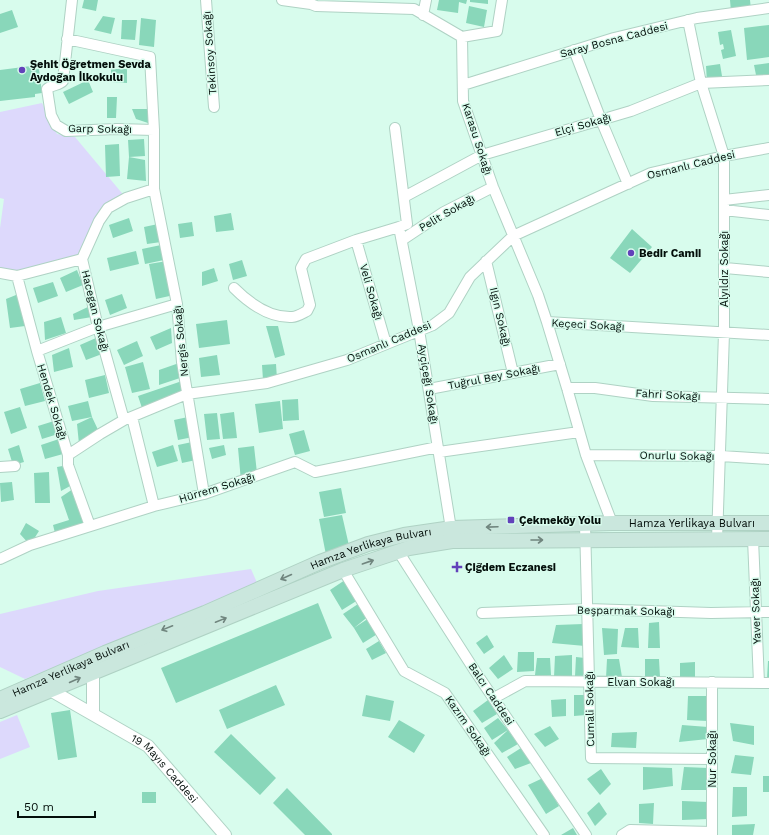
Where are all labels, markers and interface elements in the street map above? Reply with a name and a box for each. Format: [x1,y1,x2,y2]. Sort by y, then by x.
street label: Tekinsoy Sokağı [201,11,219,95]
street label: Saray Bosna Caddesi [559,19,670,61]
place label: Şehit Öğretmen Sevda Aydoğan İlkokulu [30,58,151,84]
marker: Şehit Öğretmen Sevda Aydoğan İlkokulu [17,65,27,75]
street label: Karasu Sokağı [459,101,495,177]
street label: Elçi Sokağı [553,111,613,139]
street label: Garp Sokağı [68,122,132,136]
street label: Osmanlı Caddesi [646,148,736,182]
street label: Pelit Sokağı [417,192,477,234]
street label: Alyıldız Sokağı [718,231,731,307]
place label: Bedir Camii [639,247,701,260]
marker: Bedir Camii [626,248,636,258]
street label: Veli Sokağı [357,262,385,322]
street label: Hacegan Sokağı [79,269,111,353]
street label: Ilgın Sokağı [487,286,513,348]
street label: Nergis Sokağı [171,305,191,377]
street label: Keçeci Sokağı [551,317,625,333]
street label: Osmanlı Caddesi [345,318,433,366]
street label: Ayçiçeği Sokağı [415,343,441,425]
street label: Hendek Sokağı [34,362,70,442]
street label: Tuğrul Bey Sokağı [447,362,541,392]
street label: Fahri Sokağı [635,387,701,403]
street label: Onurlu Sokağı [639,449,715,463]
street label: Hürrem Sokağı [177,470,257,506]
place label: Çekmeköy Yolu [519,514,601,527]
marker: Çekmeköy Yolu [506,515,516,525]
street label: Hamza Yerlikaya Bulvarı [629,517,755,530]
one-way arrow [486,523,499,530]
street label: Hamza Yerlikaya Bulvarı [308,525,432,572]
one-way arrow [530,536,543,544]
one-way arrow [361,557,373,565]
place label: Çiğdem Eczanesi [465,561,556,574]
marker: Çiğdem Eczanesi [452,562,462,572]
one-way arrow [281,574,293,581]
street label: Yaver Sokağı [748,578,764,644]
street label: Beşparmak Sokağı [577,604,675,618]
one-way arrow [215,616,227,624]
one-way arrow [161,625,173,633]
street label: Hamza Yerlikaya Bulvarı [10,637,131,699]
street label: Balcı Caddesi [465,660,517,728]
street label: Cumali Sokağı [583,671,597,747]
one-way arrow [69,676,81,684]
street label: Elvan Sokağı [607,676,675,689]
street label: Kazım Sokağı [442,693,494,759]
street label: Nur Sokağı [706,730,719,788]
street label: 19 Mayıs Caddesi [129,731,201,805]
scale bar [18,793,95,819]
text: 50 m [24,800,54,814]

